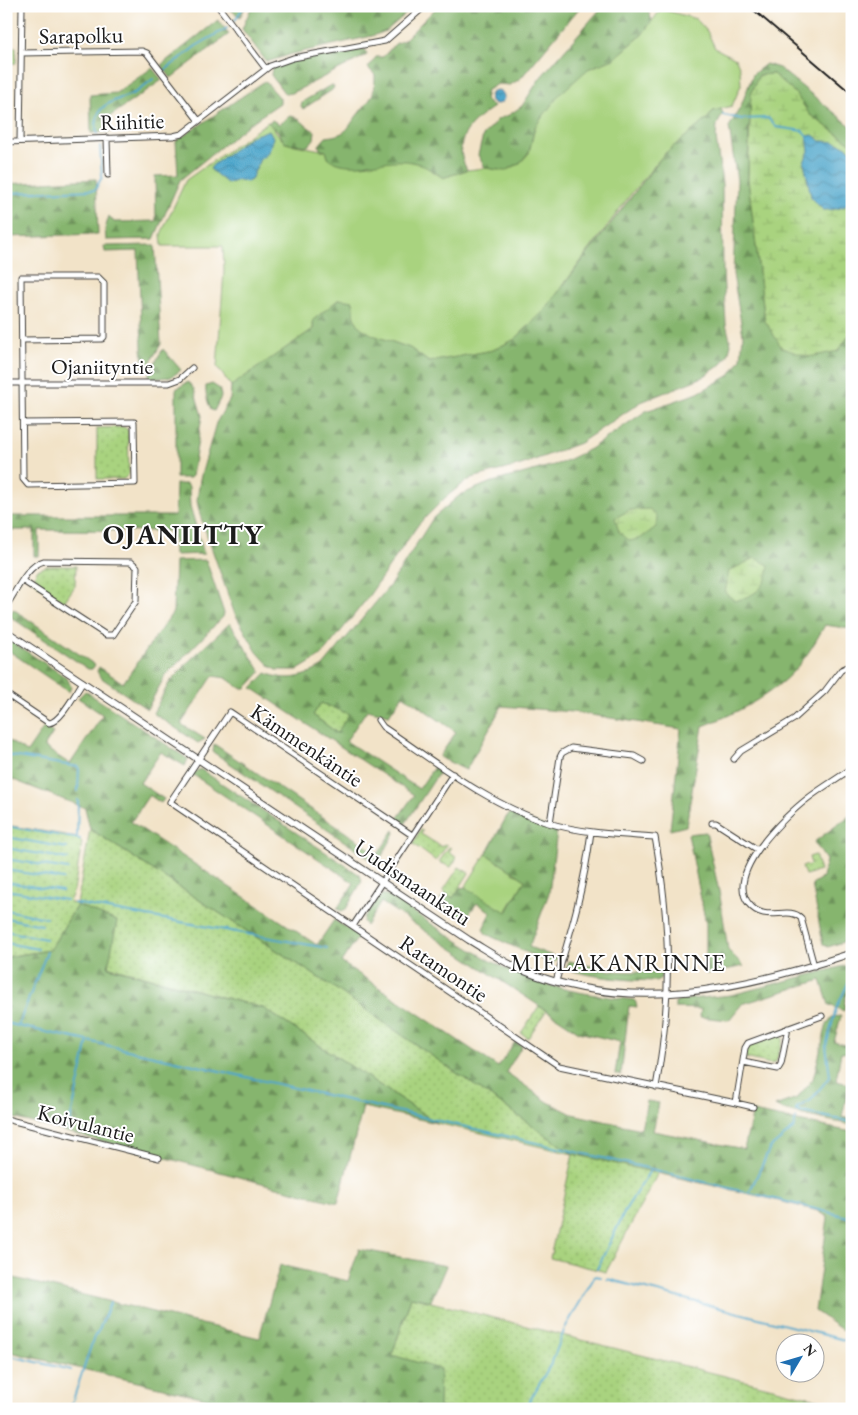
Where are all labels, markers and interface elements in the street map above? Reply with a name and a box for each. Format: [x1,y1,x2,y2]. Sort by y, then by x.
street label: Sarapolku [39,20,124,51]
street label: Riihitie [99,106,165,137]
street label: Ojaniityntie [51,352,153,381]
district label: OJANIITTY [103,516,264,552]
street label: Kämmenkäntie [245,697,369,794]
street label: Uudismaankatu [349,833,477,933]
street label: Ratamontie [394,928,494,1009]
district label: MIELAKANRINNE [510,947,726,978]
street label: Koivulantie [34,1097,138,1150]
north arrow [776,1332,826,1382]
text: N [800,1340,821,1361]

